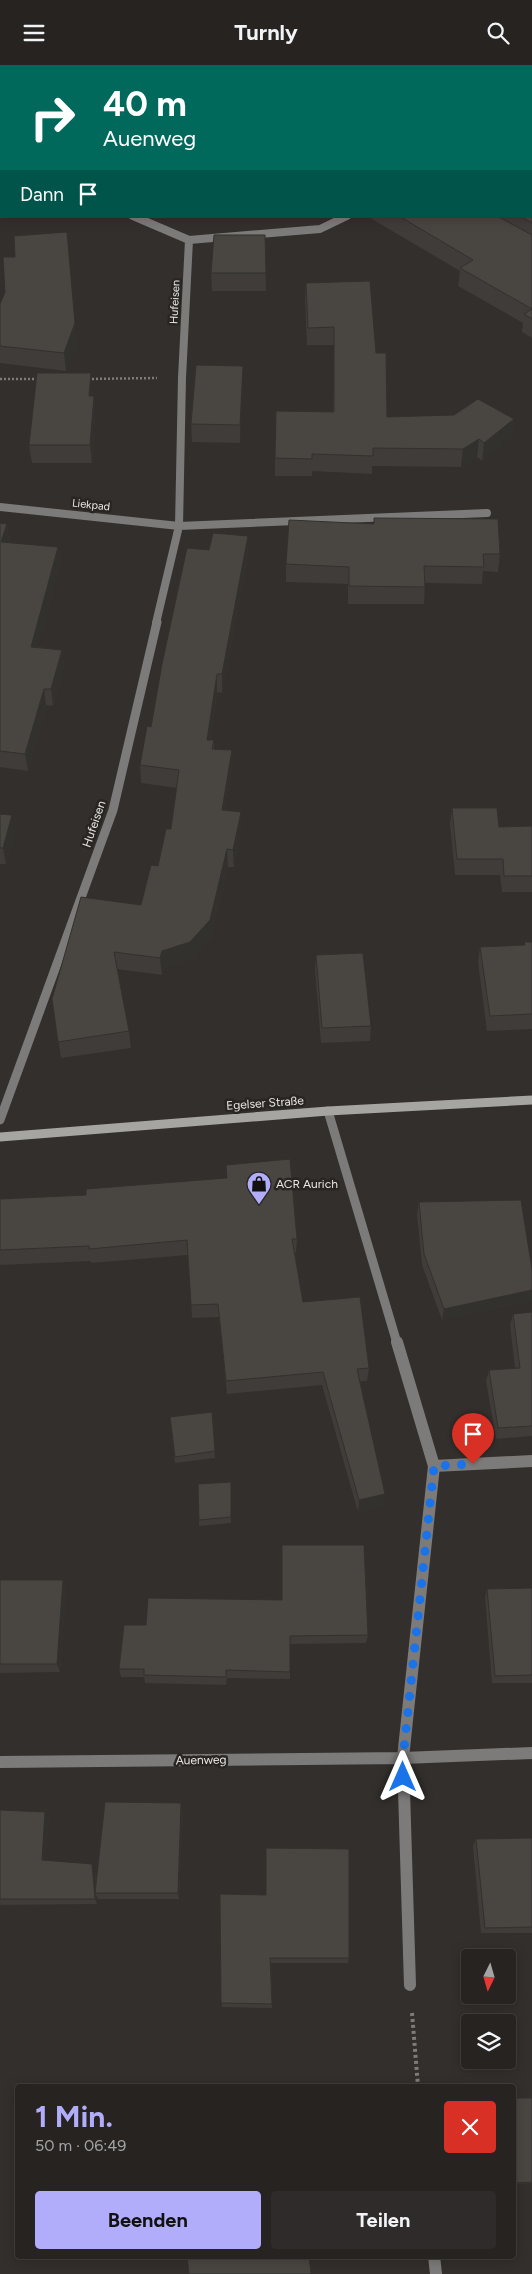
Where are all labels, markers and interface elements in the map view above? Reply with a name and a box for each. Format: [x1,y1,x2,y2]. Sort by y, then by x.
icon: menu [20,19,48,47]
text: Turnly [234,19,298,46]
icon: search [484,19,512,47]
text: 40 m [103,83,187,125]
icon: right [20,85,85,150]
text: Auenweg [103,125,196,152]
icon: arrive [74,180,102,208]
text: Dann [20,183,64,206]
street label: Hufeisen [167,280,183,324]
street label: Liekpad [71,497,111,513]
street label: Hufeisen [80,799,109,849]
street label: Egelser Straße [226,1093,305,1113]
shop icon: ACR Aurich [246,1171,272,1205]
place label: ACR Aurich [276,1177,338,1191]
pin [452,1413,494,1464]
icon: arrive [459,1420,487,1448]
position arrow [376,1750,428,1802]
street label: Auenweg [175,1753,227,1767]
north arrow [461,1949,516,2004]
map controls [461,1949,516,2069]
button: layers [461,2014,516,2069]
text: 1 Min. [35,2098,113,2135]
button: close [444,2101,496,2153]
text: 50 m · 06:49 [35,2136,126,2155]
button: Beenden [35,2191,261,2249]
button: Teilen [271,2191,496,2249]

